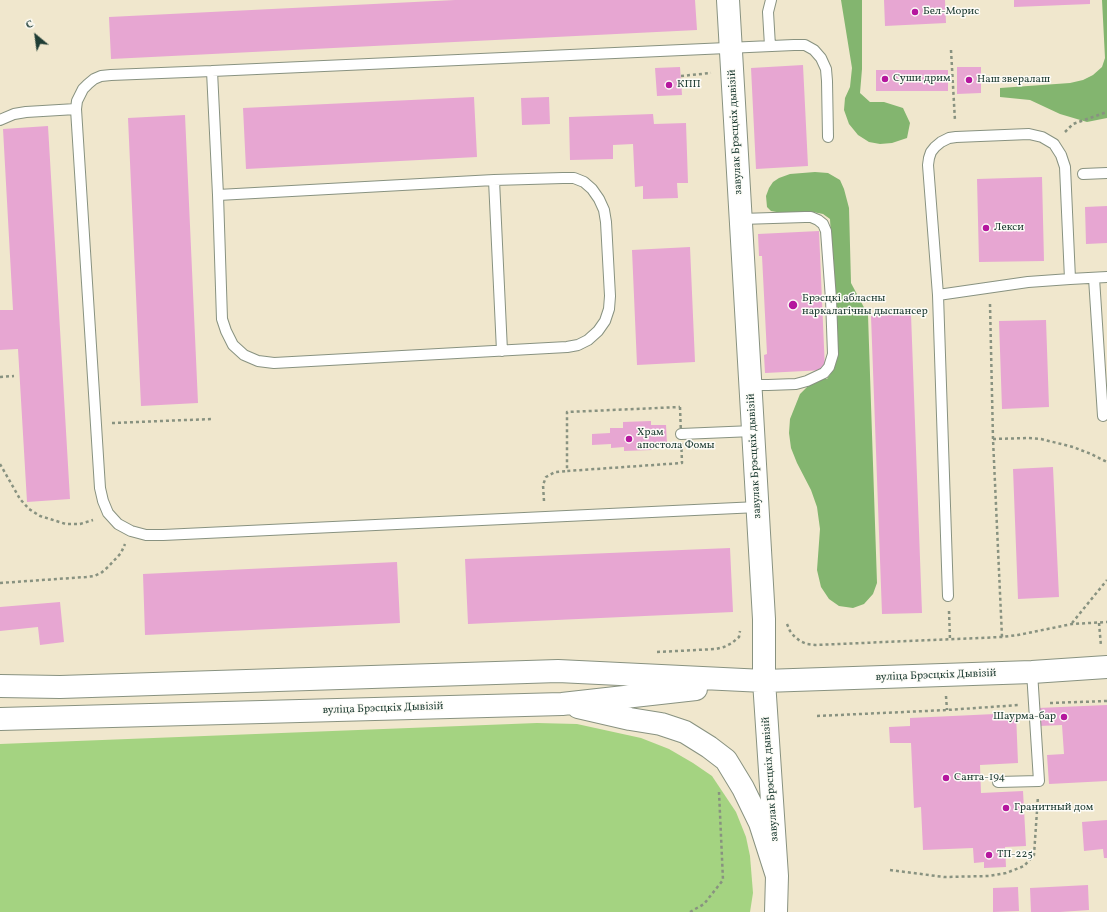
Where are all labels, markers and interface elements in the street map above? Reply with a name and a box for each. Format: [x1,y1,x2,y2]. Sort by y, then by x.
place label: Бел-Морис [923,5,979,19]
marker: Бел-Морис [910,7,920,17]
north arrow [16,16,56,56]
text: С [23,17,37,33]
street label: завулак Брэсцкіх дывізій [726,69,746,195]
place label: Суши дрим [893,72,950,86]
place label: Наш звералаш [977,73,1050,87]
marker: Суши дрим [880,74,890,84]
marker: Наш звералаш [964,75,974,85]
place label: КПП [677,78,701,92]
marker: КПП [664,80,674,90]
place label: Лекси [994,221,1024,235]
marker: Лекси [981,223,991,233]
place label: Брэсцкі абласны наркалагічны дыспансер [802,292,928,318]
marker: Брэсцкі абласны наркалагічны дыспансер [787,299,799,311]
street label: завулак Брэсцкіх дывізій [745,393,765,519]
place label: Храм апостола Фомы [637,426,715,452]
marker: Храм апостола Фомы [624,434,634,444]
street label: вуліца Брэсцкіх Дывізій [875,667,997,685]
street label: вуліца Брэсцкіх Дывізій [322,700,444,718]
place label: Шаурма-бар [993,710,1056,724]
marker: Шаурма-бар [1059,712,1069,722]
street label: завулак Брэсцкіх дывізій [760,716,782,842]
place label: Санта-194 [954,771,1005,785]
marker: Санта-194 [941,773,951,783]
place label: Гранитный дом [1014,801,1093,815]
marker: Гранитный дом [1001,803,1011,813]
place label: ТП-225 [997,848,1033,862]
marker: ТП-225 [984,850,994,860]

